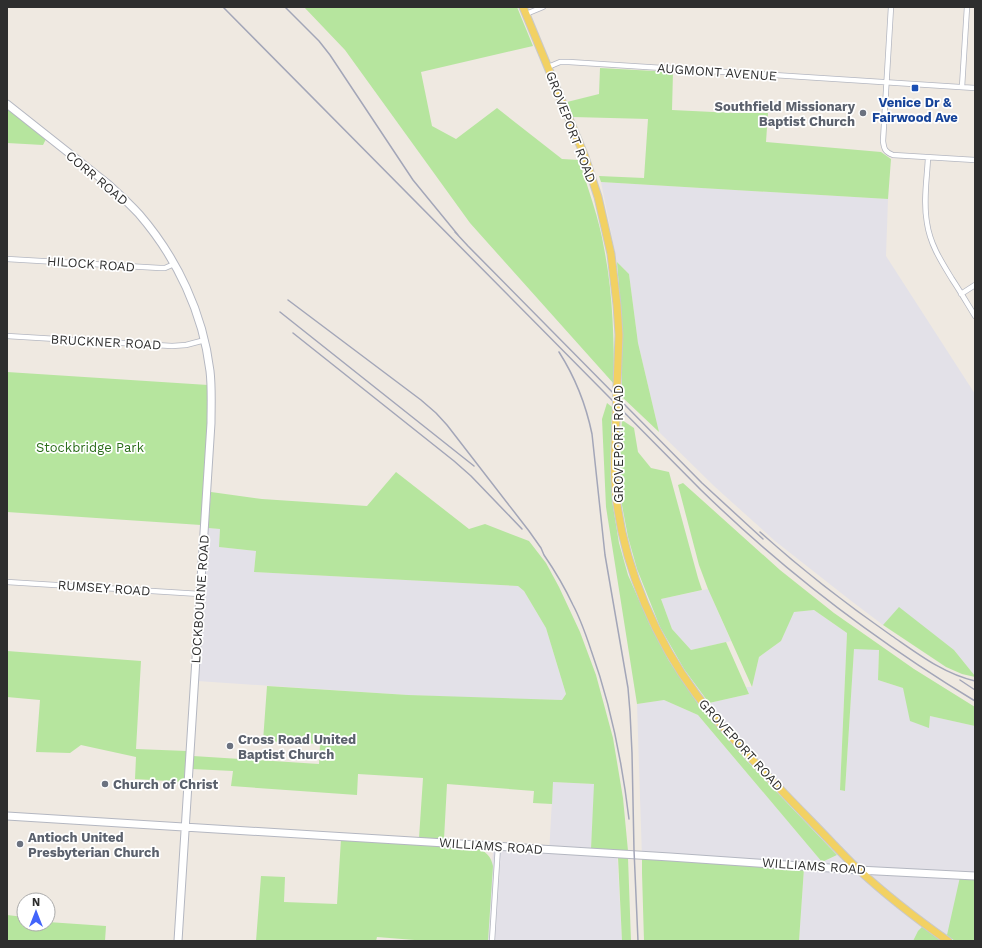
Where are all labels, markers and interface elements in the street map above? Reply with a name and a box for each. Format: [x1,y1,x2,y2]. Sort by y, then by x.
street label: AUGMONT AVENUE [656,60,778,84]
street label: GROVEPORT ROAD [543,69,599,185]
marker: Venice Dr & Fairwood Ave [910,83,920,93]
place label: Venice Dr & Fairwood Ave [872,95,958,125]
place label: Southfield Missionary Baptist Church [715,99,856,129]
marker: Southfield Missionary Baptist Church [858,108,868,118]
street label: CORR ROAD [63,148,131,208]
street label: HILOCK ROAD [46,253,136,275]
street label: BRUCKNER ROAD [50,332,162,352]
street label: GROVEPORT ROAD [611,385,626,503]
park label: Stockbridge Park [36,440,145,455]
street label: LOCKBOURNE ROAD [188,534,212,664]
street label: RUMSEY ROAD [57,577,151,599]
street label: GROVEPORT ROAD [696,696,786,794]
place label: Cross Road United Baptist Church [238,732,356,762]
marker: Cross Road United Baptist Church [225,741,235,751]
place label: Church of Christ [113,777,218,792]
marker: Church of Christ [100,779,110,789]
place label: Antioch United Presbyterian Church [28,830,160,860]
street label: WILLIAMS ROAD [439,835,543,857]
marker: Antioch United Presbyterian Church [15,839,25,849]
street label: WILLIAMS ROAD [762,855,866,877]
north arrow [16,892,56,932]
text: N [32,896,40,909]

